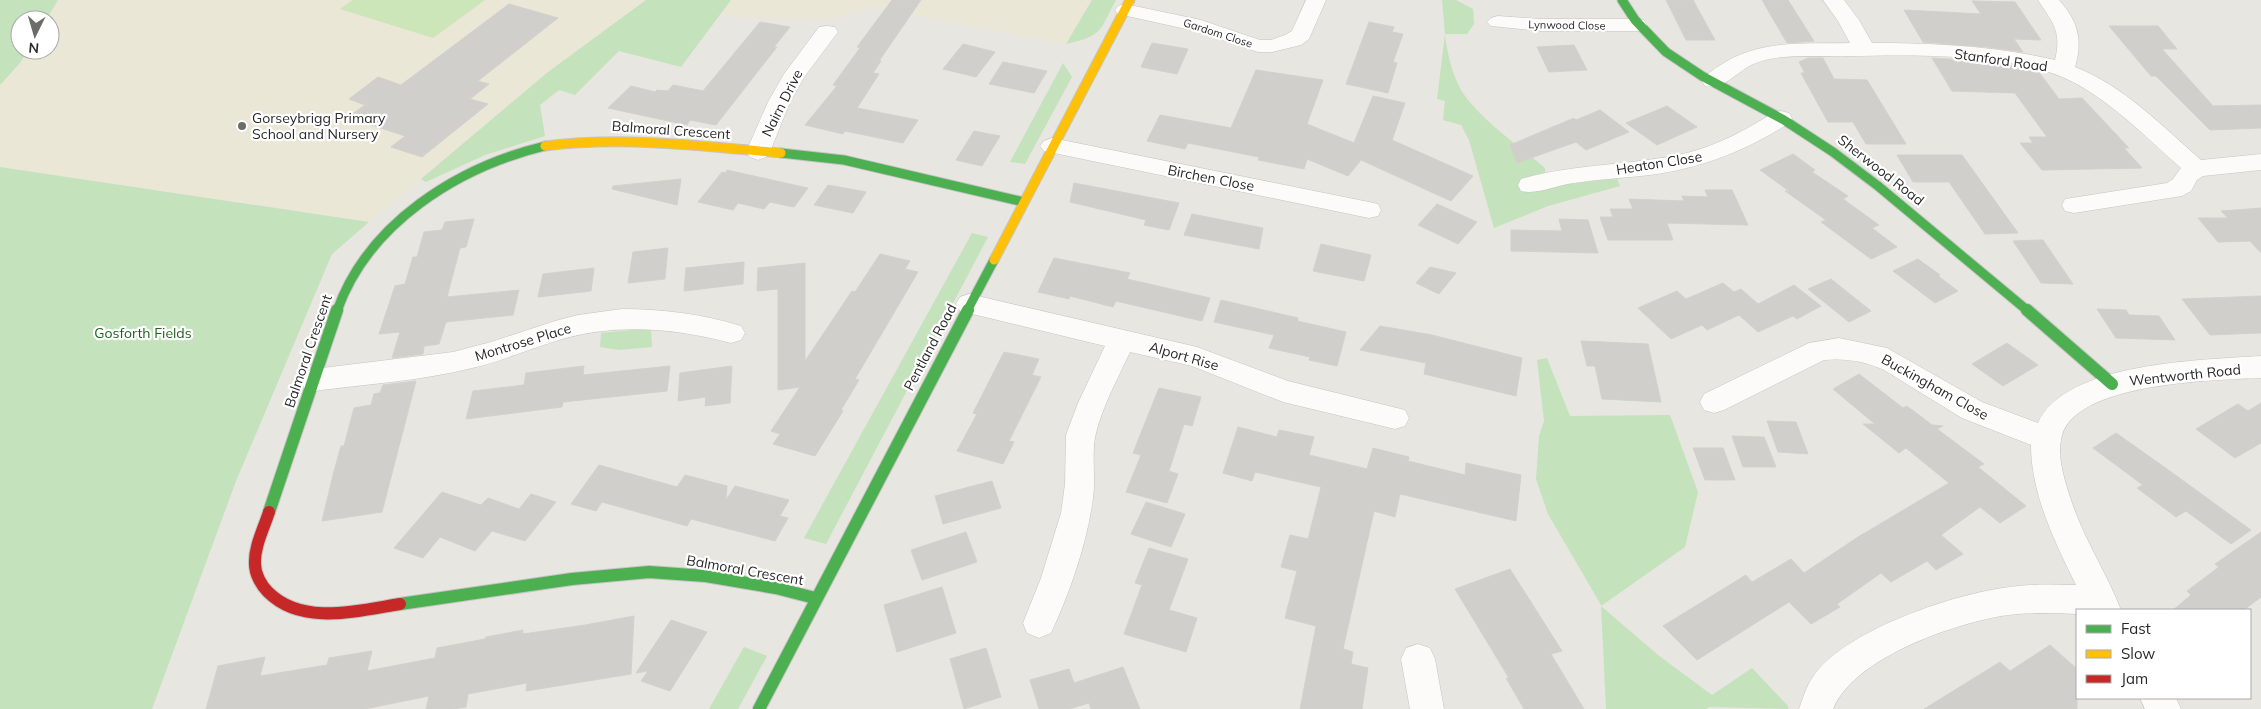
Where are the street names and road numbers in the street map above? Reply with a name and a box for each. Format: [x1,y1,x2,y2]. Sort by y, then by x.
street label: Gardom Close [1182,15,1254,51]
street label: Lynwood Close [1528,17,1606,33]
street label: Stanford Road [1953,45,2049,75]
street label: Nairn Drive [757,66,807,140]
street label: Balmoral Crescent [611,117,731,143]
street label: Sherwood Road [1834,131,1928,209]
street label: Heaton Close [1615,147,1703,179]
street label: Birchen Close [1166,161,1256,195]
street label: Balmoral Crescent [280,292,336,410]
street label: Pentland Road [900,300,960,394]
street label: Montrose Place [473,319,573,365]
street label: Alport Rise [1147,337,1221,375]
street label: Buckingham Close [1878,350,1992,424]
street label: Wentworth Road [2128,360,2242,390]
street label: Balmoral Crescent [685,551,805,589]

